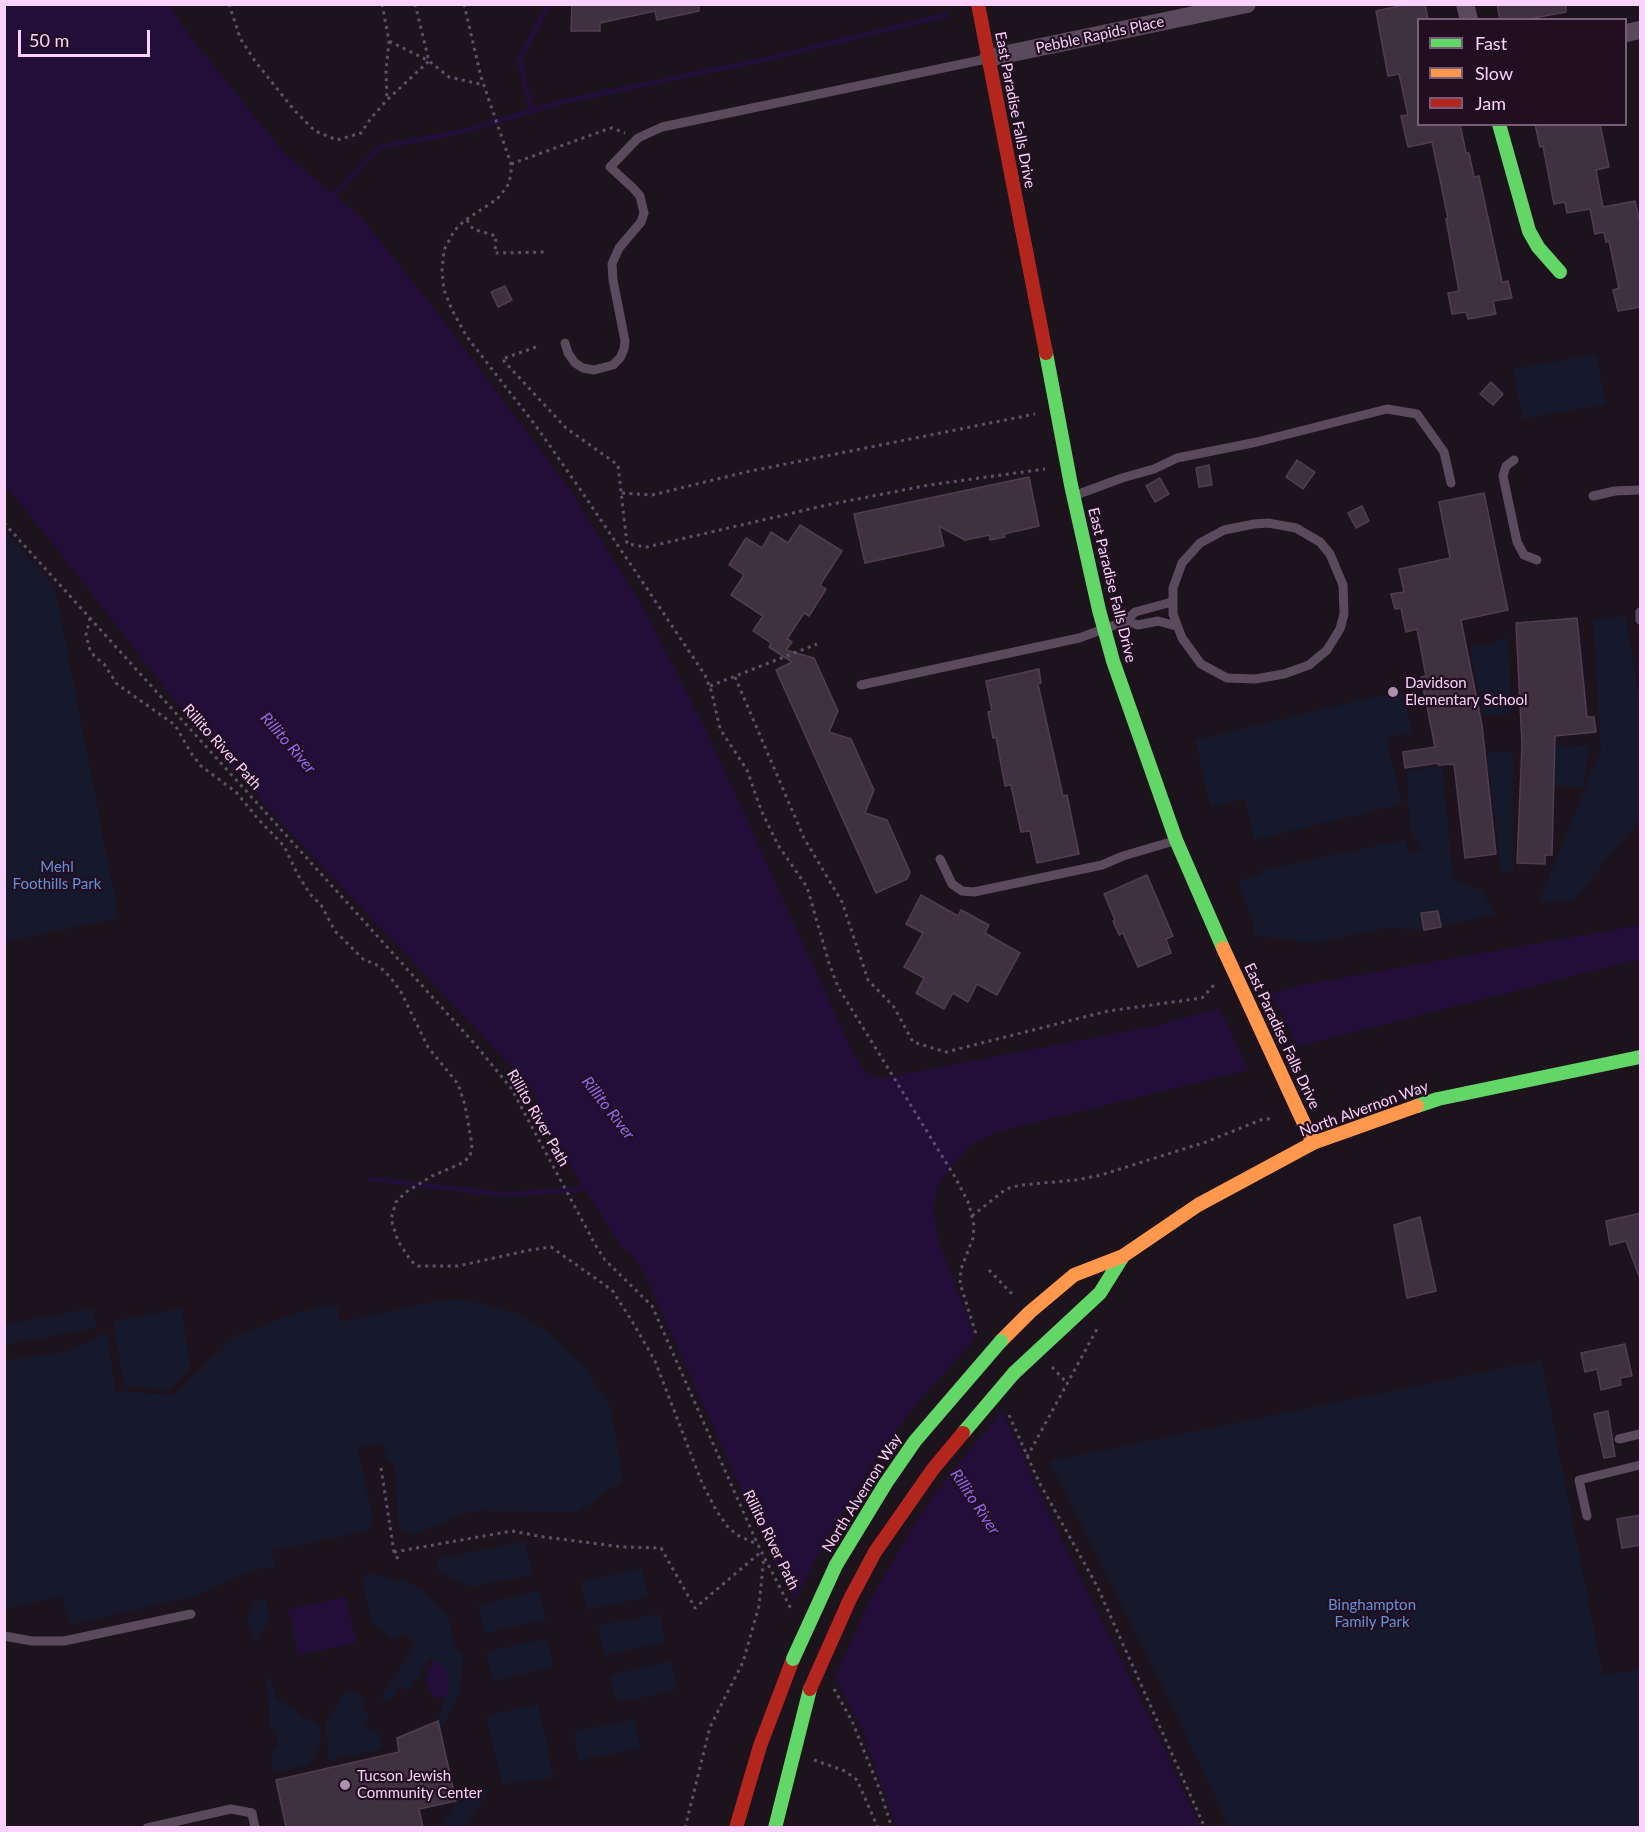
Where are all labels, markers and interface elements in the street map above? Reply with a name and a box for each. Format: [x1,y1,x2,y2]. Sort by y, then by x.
street label: Pebble Rapids Place [1034,13,1166,57]
scale bar [21,18,153,56]
legend [1417,18,1627,126]
text: 50 m [29,29,69,51]
street label: East Paradise Falls Drive [991,30,1039,190]
text: Fast [1475,32,1507,54]
text: Slow [1475,62,1513,84]
text: Jam [1475,92,1506,114]
street label: East Paradise Falls Drive [1084,506,1140,664]
place label: Davidson Elementary School [1405,674,1528,709]
marker: Davidson Elementary School [1386,685,1400,699]
street label: Rillito River Path [179,701,265,793]
water label: Rillito River [256,708,320,778]
park label: Mehl Foothills Park [13,858,101,893]
street label: East Paradise Falls Drive [1240,960,1324,1112]
street label: Rillito River Path [503,1066,573,1170]
water label: Rillito River [577,1073,639,1143]
street label: North Alvernon Way [1297,1077,1431,1141]
street label: North Alvernon Way [818,1431,906,1555]
water label: Rillito River [946,1466,1004,1538]
street label: Rillito River Path [739,1487,803,1593]
park label: Binghampton Family Park [1328,1596,1416,1631]
place label: Tucson Jewish Community Center [357,1767,482,1802]
marker: Tucson Jewish Community Center [338,1778,352,1792]

